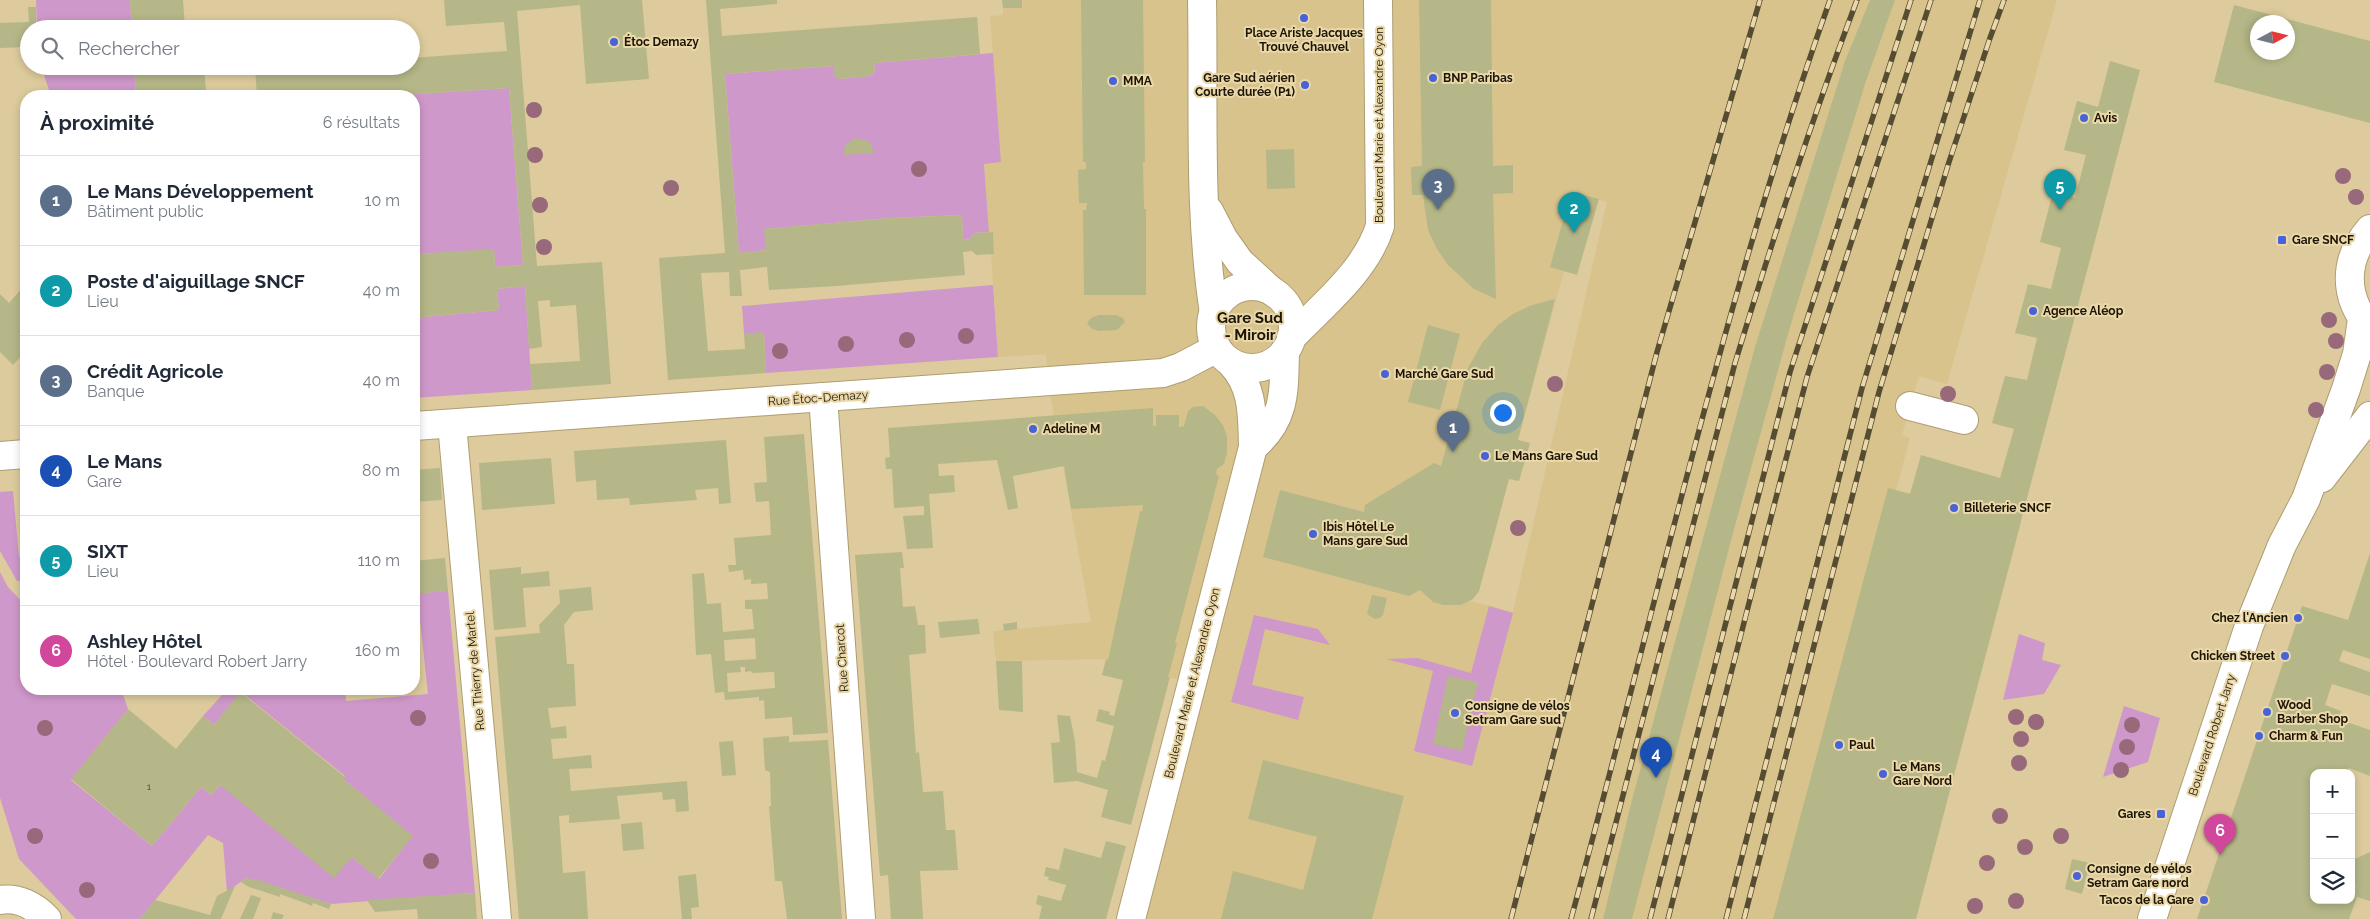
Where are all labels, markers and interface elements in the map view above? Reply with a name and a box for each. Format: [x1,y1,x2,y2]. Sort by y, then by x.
marker: Place Ariste Jacques Trouvé Chauvel [1298,12,1310,24]
north arrow [2250,15,2295,60]
search box [20,20,420,75]
place label: Place Ariste Jacques Trouvé Chauvel [1245,26,1363,54]
street label: Boulevard Marie et Alexandre Oyon [1372,27,1386,223]
icon: search [38,34,66,62]
place label: Étoc Demazy [624,34,699,49]
marker: Étoc Demazy [608,36,620,48]
text: Rechercher [78,37,180,59]
place label: Gare Sud aérien Courte durée (P1) [1195,71,1295,99]
place label: BNP Paribas [1443,71,1513,85]
marker: BNP Paribas [1427,72,1439,84]
place label: MMA [1123,74,1153,88]
marker: MMA [1107,75,1119,87]
marker: Gare Sud aérien Courte durée (P1) [1299,79,1311,91]
text: À proximité [40,110,154,135]
place label: Avis [2094,111,2117,125]
marker: Avis [2078,112,2090,124]
text: 6 résultats [323,113,400,132]
pin: 3 [1422,169,1454,210]
pin: 5 [2044,169,2076,210]
text: Le Mans Développement [87,180,314,202]
text: 1 [52,191,60,210]
text: 10 m [365,191,400,210]
pin: 2 [1558,192,1590,233]
text: Bâtiment public [87,202,204,221]
place label: Gare SNCF [2292,233,2354,247]
marker: Gare SNCF [2276,234,2288,246]
text: Poste d'aiguillage SNCF [87,270,305,292]
text: 2 [51,281,61,300]
text: 40 m [363,281,400,300]
text: Lieu [87,292,119,311]
place label: Agence Aléop [2043,304,2124,318]
marker: Agence Aléop [2027,305,2039,317]
district label: Gare Sud - Miroir [1217,309,1283,344]
text: Crédit Agricole [87,360,223,382]
place label: Marché Gare Sud [1395,367,1494,381]
marker: Marché Gare Sud [1379,368,1391,380]
text: 3 [52,371,60,390]
text: 40 m [363,371,400,390]
text: Banque [87,382,144,401]
street label: Rue Étoc-Demazy [767,387,869,408]
your location [1490,400,1516,426]
pin: 1 [1437,411,1469,452]
place label: Adeline M [1043,422,1100,436]
marker: Adeline M [1027,423,1039,435]
place label: Le Mans Gare Sud [1495,449,1598,463]
text: Le Mans [87,450,162,472]
marker: Le Mans Gare Sud [1479,450,1491,462]
text: 4 [51,461,61,480]
text: 80 m [362,461,400,480]
text: Gare [87,472,122,491]
place label: Billeterie SNCF [1964,501,2051,515]
marker: Billeterie SNCF [1948,502,1960,514]
place label: Ibis Hôtel Le Mans gare Sud [1323,520,1408,548]
marker: Ibis Hôtel Le Mans gare Sud [1307,528,1319,540]
text: SIXT [87,540,128,562]
text: 5 [52,551,60,570]
text: 110 m [358,551,400,570]
text: Lieu [87,562,119,581]
street label: Boulevard Marie et Alexandre Oyon [1161,586,1223,780]
street label: Rue Thierry de Martel [463,610,487,731]
place label: Chez l'Ancien [2211,611,2288,625]
marker: Chez l'Ancien [2292,612,2304,624]
street label: Rue Charcot [833,623,851,693]
text: Ashley Hôtel [87,630,202,652]
text: 6 [51,641,61,660]
text: 160 m [355,641,400,660]
place label: Chicken Street [2191,649,2275,663]
marker: Chicken Street [2279,650,2291,662]
text: Hôtel · Boulevard Robert Jarry [87,652,307,671]
street label: Boulevard Robert Jarry [2186,672,2238,798]
place label: Wood Barber Shop [2277,698,2349,726]
place label: Consigne de vélos Setram Gare sud [1465,699,1570,727]
marker: Wood Barber Shop [2261,706,2273,718]
marker: Consigne de vélos Setram Gare sud [1449,707,1461,719]
place label: Charm & Fun [2269,729,2343,743]
marker: Charm & Fun [2253,730,2265,742]
pin: 4 [1640,737,1672,778]
place label: Paul [1849,738,1875,752]
marker: Paul [1833,739,1845,751]
place label: Le Mans Gare Nord [1893,760,1952,788]
marker: Le Mans Gare Nord [1877,768,1889,780]
map controls [2310,769,2355,904]
button: + [2310,769,2355,814]
house number: 1 [147,781,152,792]
place label: Gares [2118,807,2151,821]
marker: Gares [2155,808,2167,820]
pin: 6 [2204,814,2236,855]
button: − [2310,814,2355,859]
button: layers [2310,859,2355,904]
place label: Consigne de vélos Setram Gare nord [2087,862,2192,890]
marker: Consigne de vélos Setram Gare nord [2071,870,2083,882]
place label: Tacos de la Gare [2099,893,2194,907]
marker: Tacos de la Gare [2198,894,2210,906]

